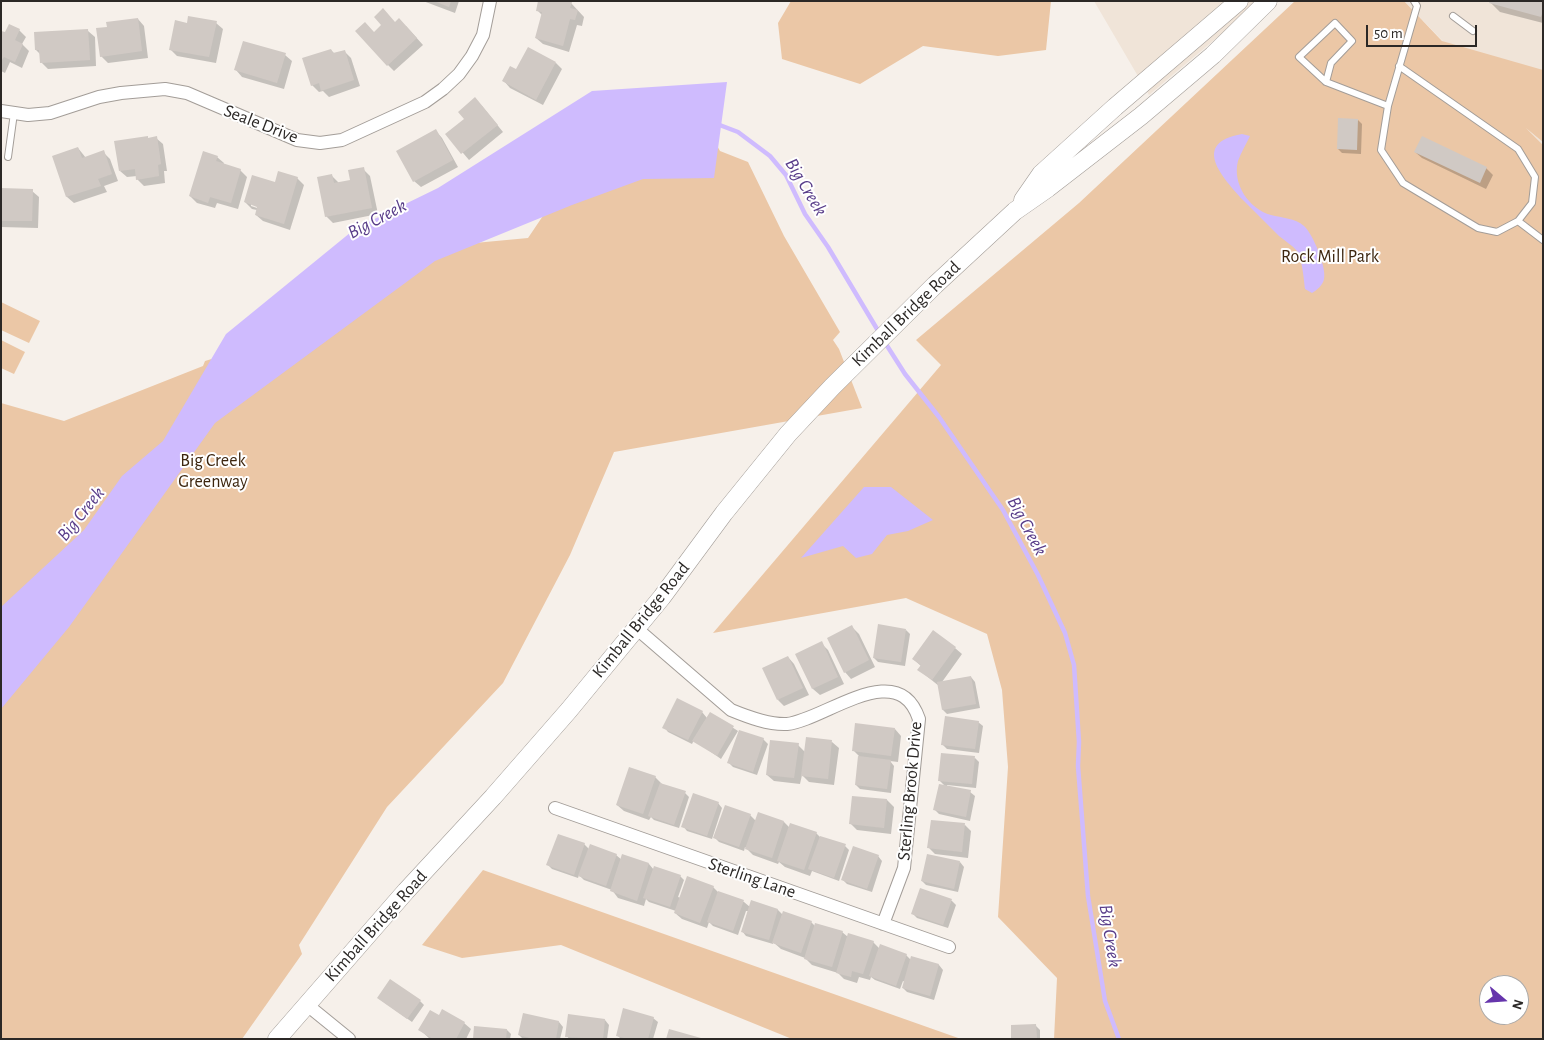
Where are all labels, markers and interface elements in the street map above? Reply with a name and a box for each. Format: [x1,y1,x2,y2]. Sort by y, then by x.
scale bar [1369,15,1480,47]
text: 50 m [1374,26,1403,41]
street label: Seale Drive [221,100,301,148]
water label: Big Creek [780,154,832,220]
water label: Big Creek [344,194,410,244]
park label: Rock Mill Park [1281,246,1379,268]
street label: Kimball Bridge Road [847,257,965,371]
park label: Big Creek Greenway [178,450,248,492]
water label: Big Creek [52,482,110,546]
water label: Big Creek [1002,493,1052,559]
street label: Kimball Bridge Road [588,558,694,682]
street label: Sterling Brook Drive [893,721,927,861]
street label: Sterling Lane [705,853,799,903]
street label: Kimball Bridge Road [320,866,432,986]
water label: Big Creek [1094,903,1126,969]
north arrow [1479,975,1529,1025]
text: N [1509,998,1525,1011]

